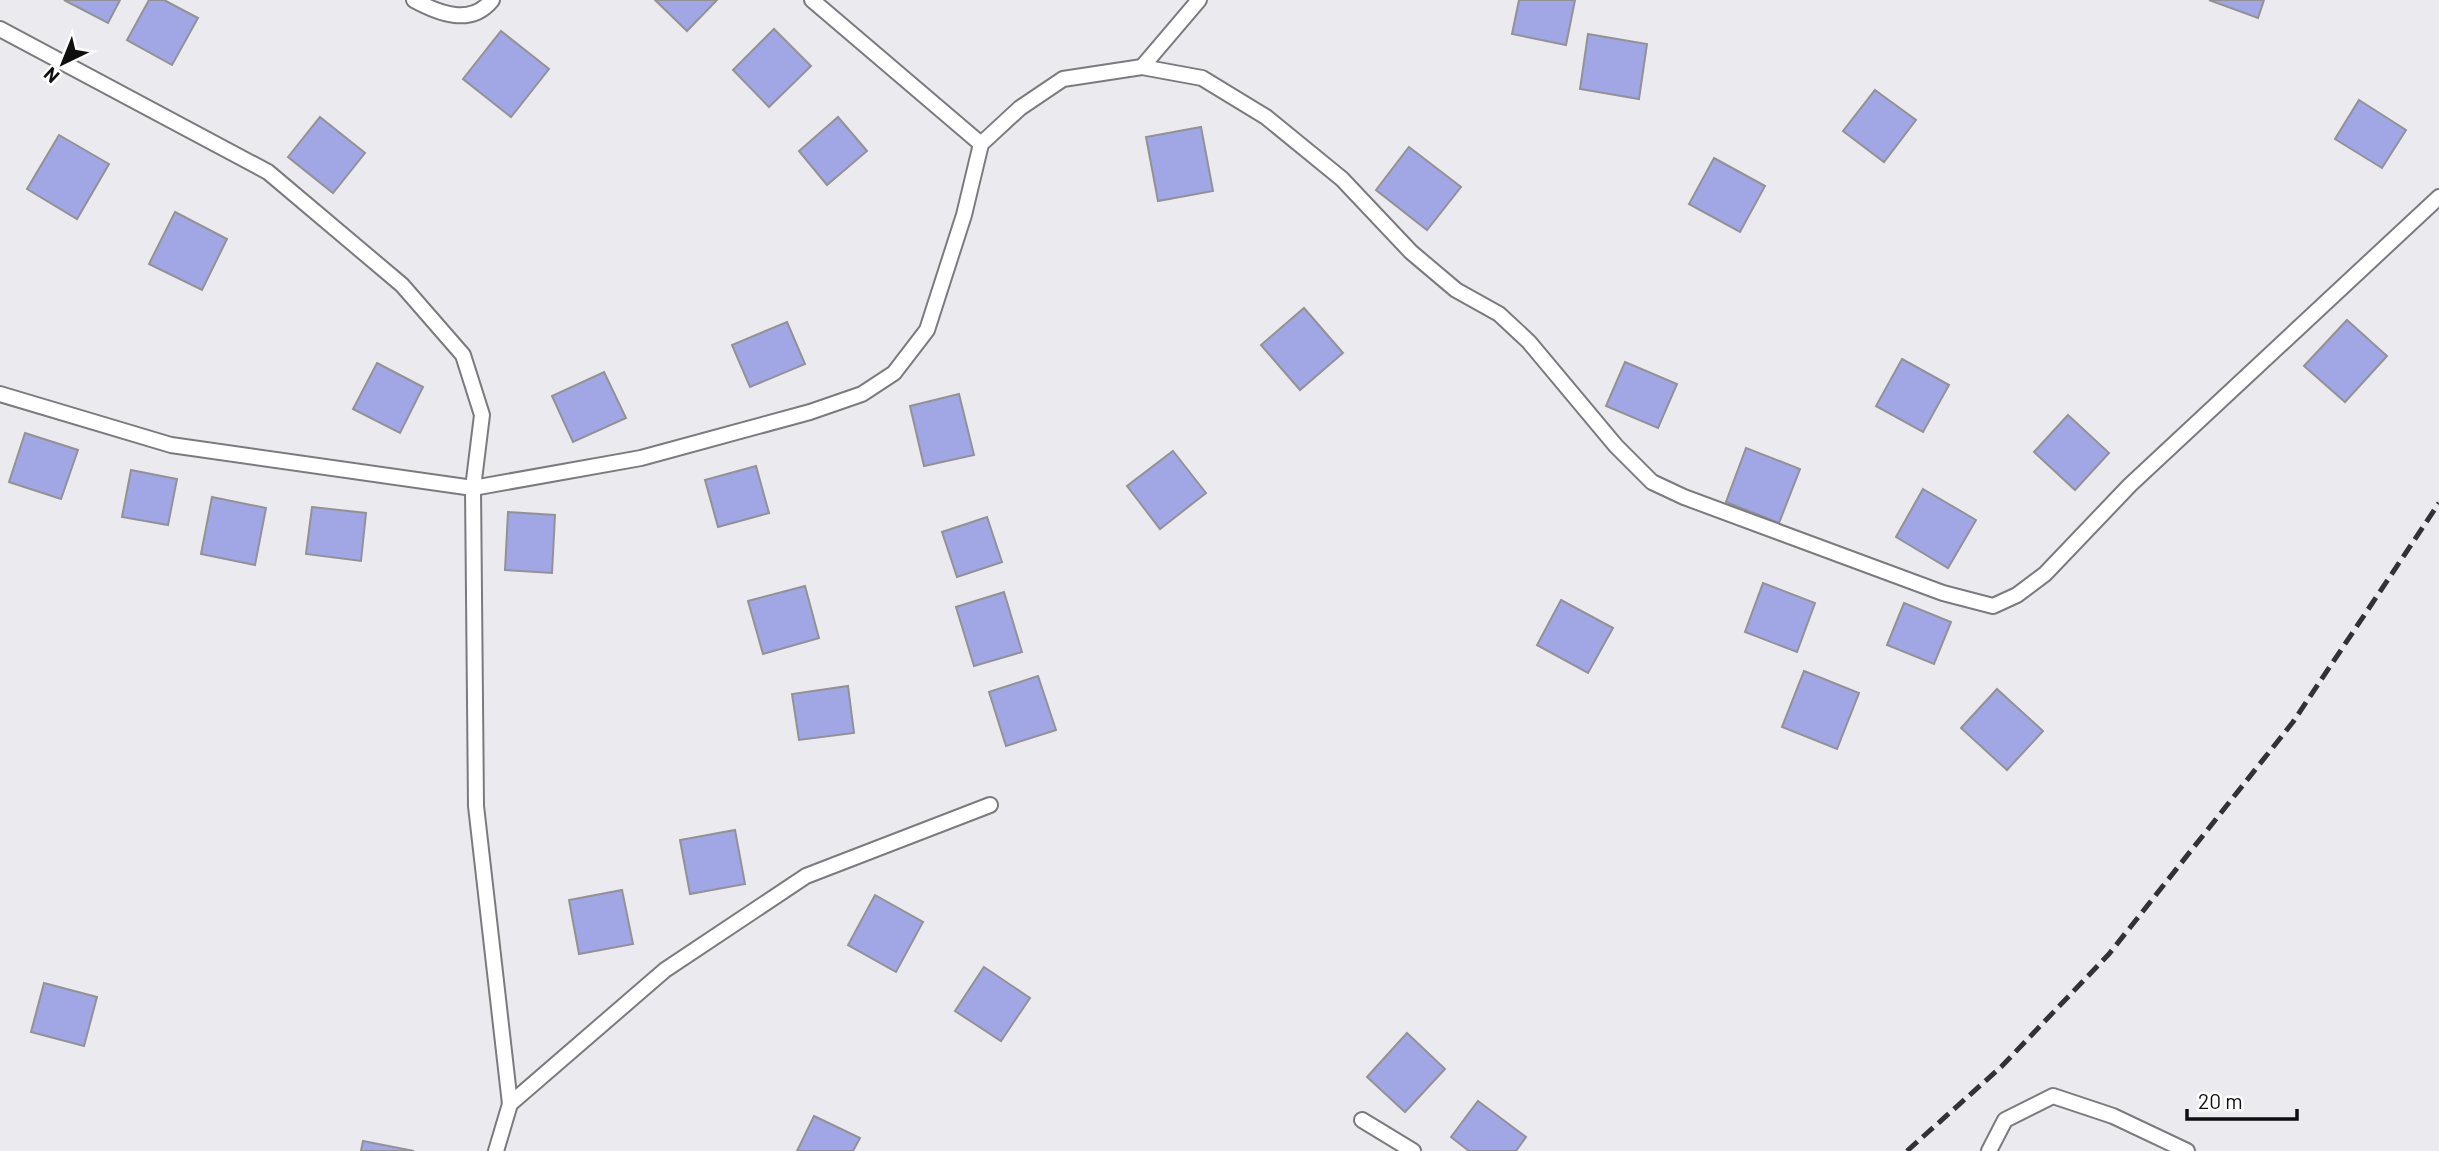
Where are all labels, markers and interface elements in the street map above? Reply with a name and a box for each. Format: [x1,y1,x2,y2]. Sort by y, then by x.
north arrow [28,28,98,98]
text: N [39,63,64,89]
scale bar [2187,1078,2297,1122]
text: 20 m [2198,1088,2243,1113]

